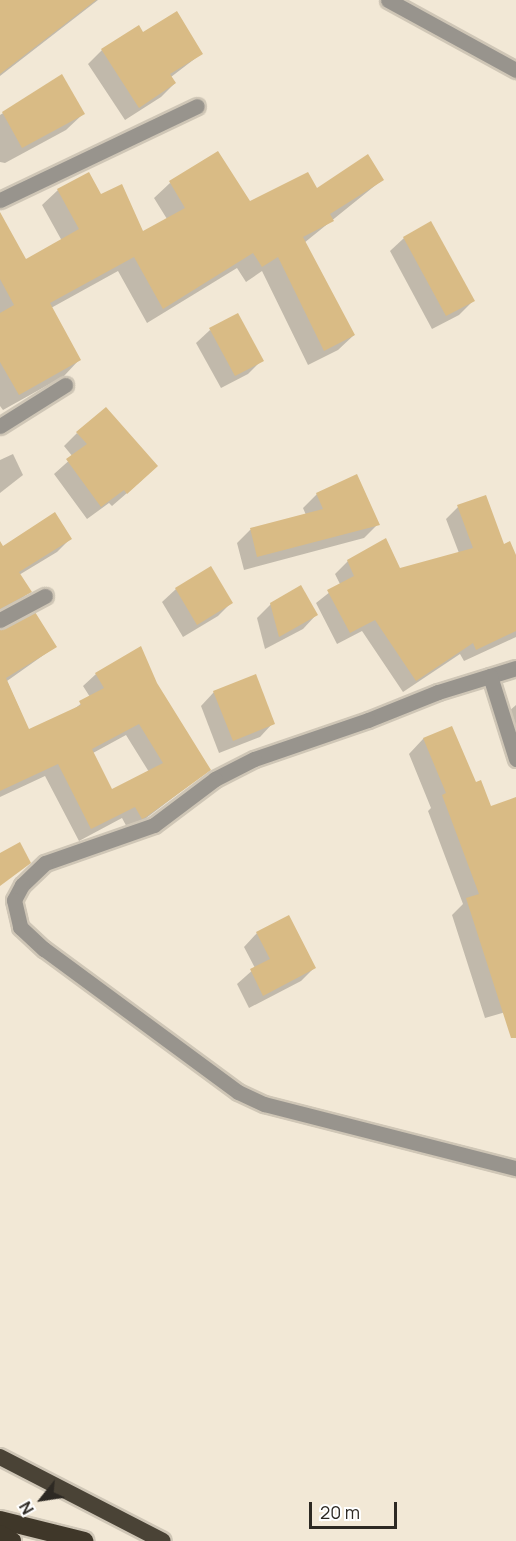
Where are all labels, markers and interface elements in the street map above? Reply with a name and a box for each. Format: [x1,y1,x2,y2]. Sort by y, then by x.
north arrow [12,1469,72,1529]
scale bar [312,1490,400,1528]
text: N [14,1498,39,1518]
text: 20 m [320,1500,360,1524]

